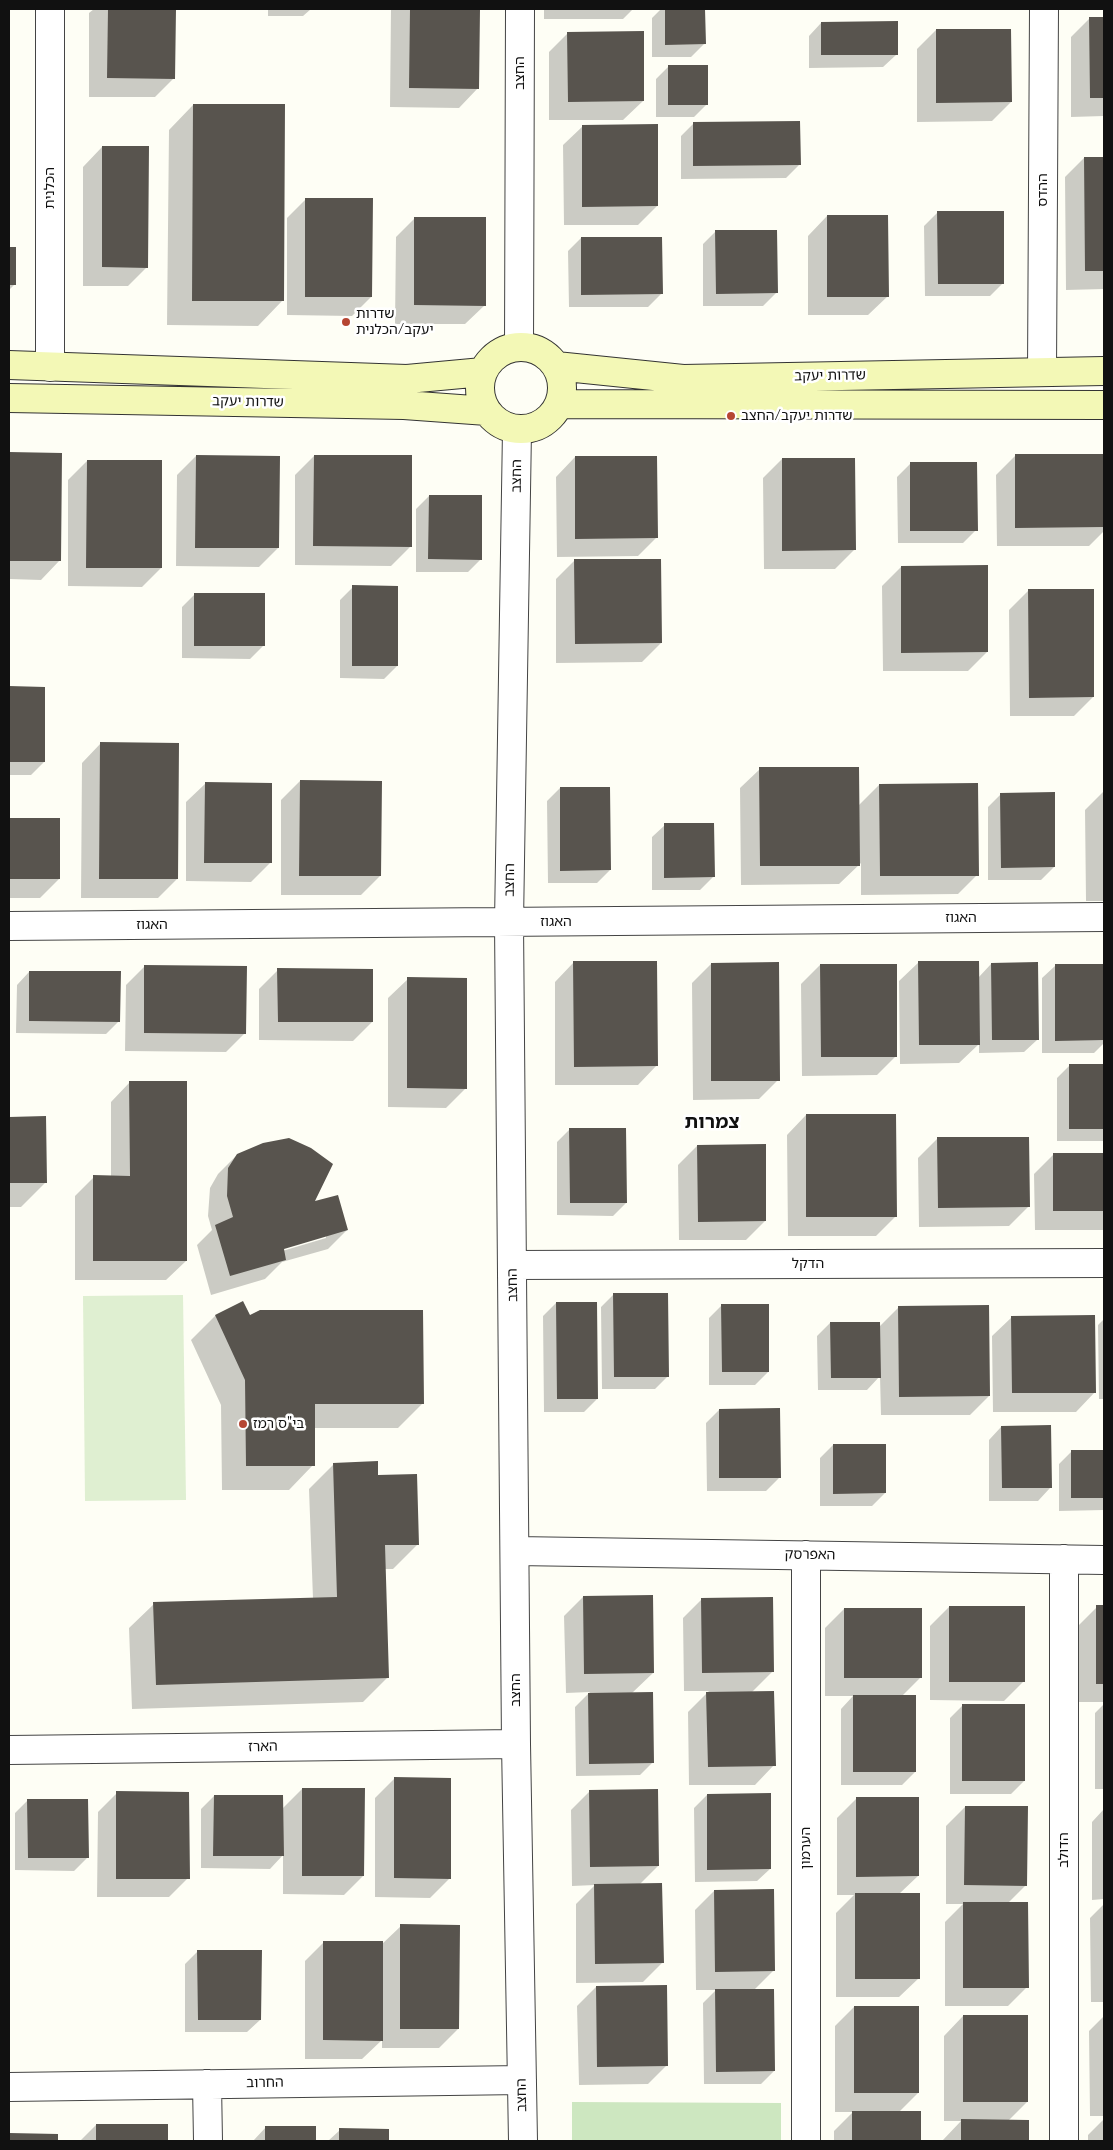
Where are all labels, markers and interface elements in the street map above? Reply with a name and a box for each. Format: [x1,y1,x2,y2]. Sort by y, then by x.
street label: החצב [512,56,528,90]
street label: הכלנית [42,167,58,209]
street label: ההדס [1035,173,1051,207]
place label: שדרות יעקב/הכלנית [356,306,434,338]
marker: שדרות יעקב/הכלנית [340,316,352,328]
street label: שדרות יעקב [794,367,866,385]
street label: שדרות יעקב [212,393,284,411]
place label: שדרות יעקב/החצב [741,408,853,424]
marker: שדרות יעקב/החצב [725,410,737,422]
street label: החצב [508,459,526,493]
street label: החצב [501,863,519,897]
street label: האגוז [945,910,977,926]
street label: האגוז [540,914,572,930]
street label: האגוז [136,917,168,933]
district label: צמרות [684,1112,740,1134]
street label: הדקל [792,1256,824,1272]
street label: החצב [504,1268,522,1302]
place label: בי"ס רמז [253,1416,304,1432]
marker: בי"ס רמז [237,1418,249,1430]
street label: האפרסק [785,1546,835,1564]
street label: החצב [508,1673,524,1707]
street label: הארז [248,1738,278,1756]
street label: הערמון [798,1827,814,1869]
street label: הדולב [1056,1832,1072,1868]
street label: החרוב [246,2074,284,2092]
street label: החצב [513,2078,531,2112]

